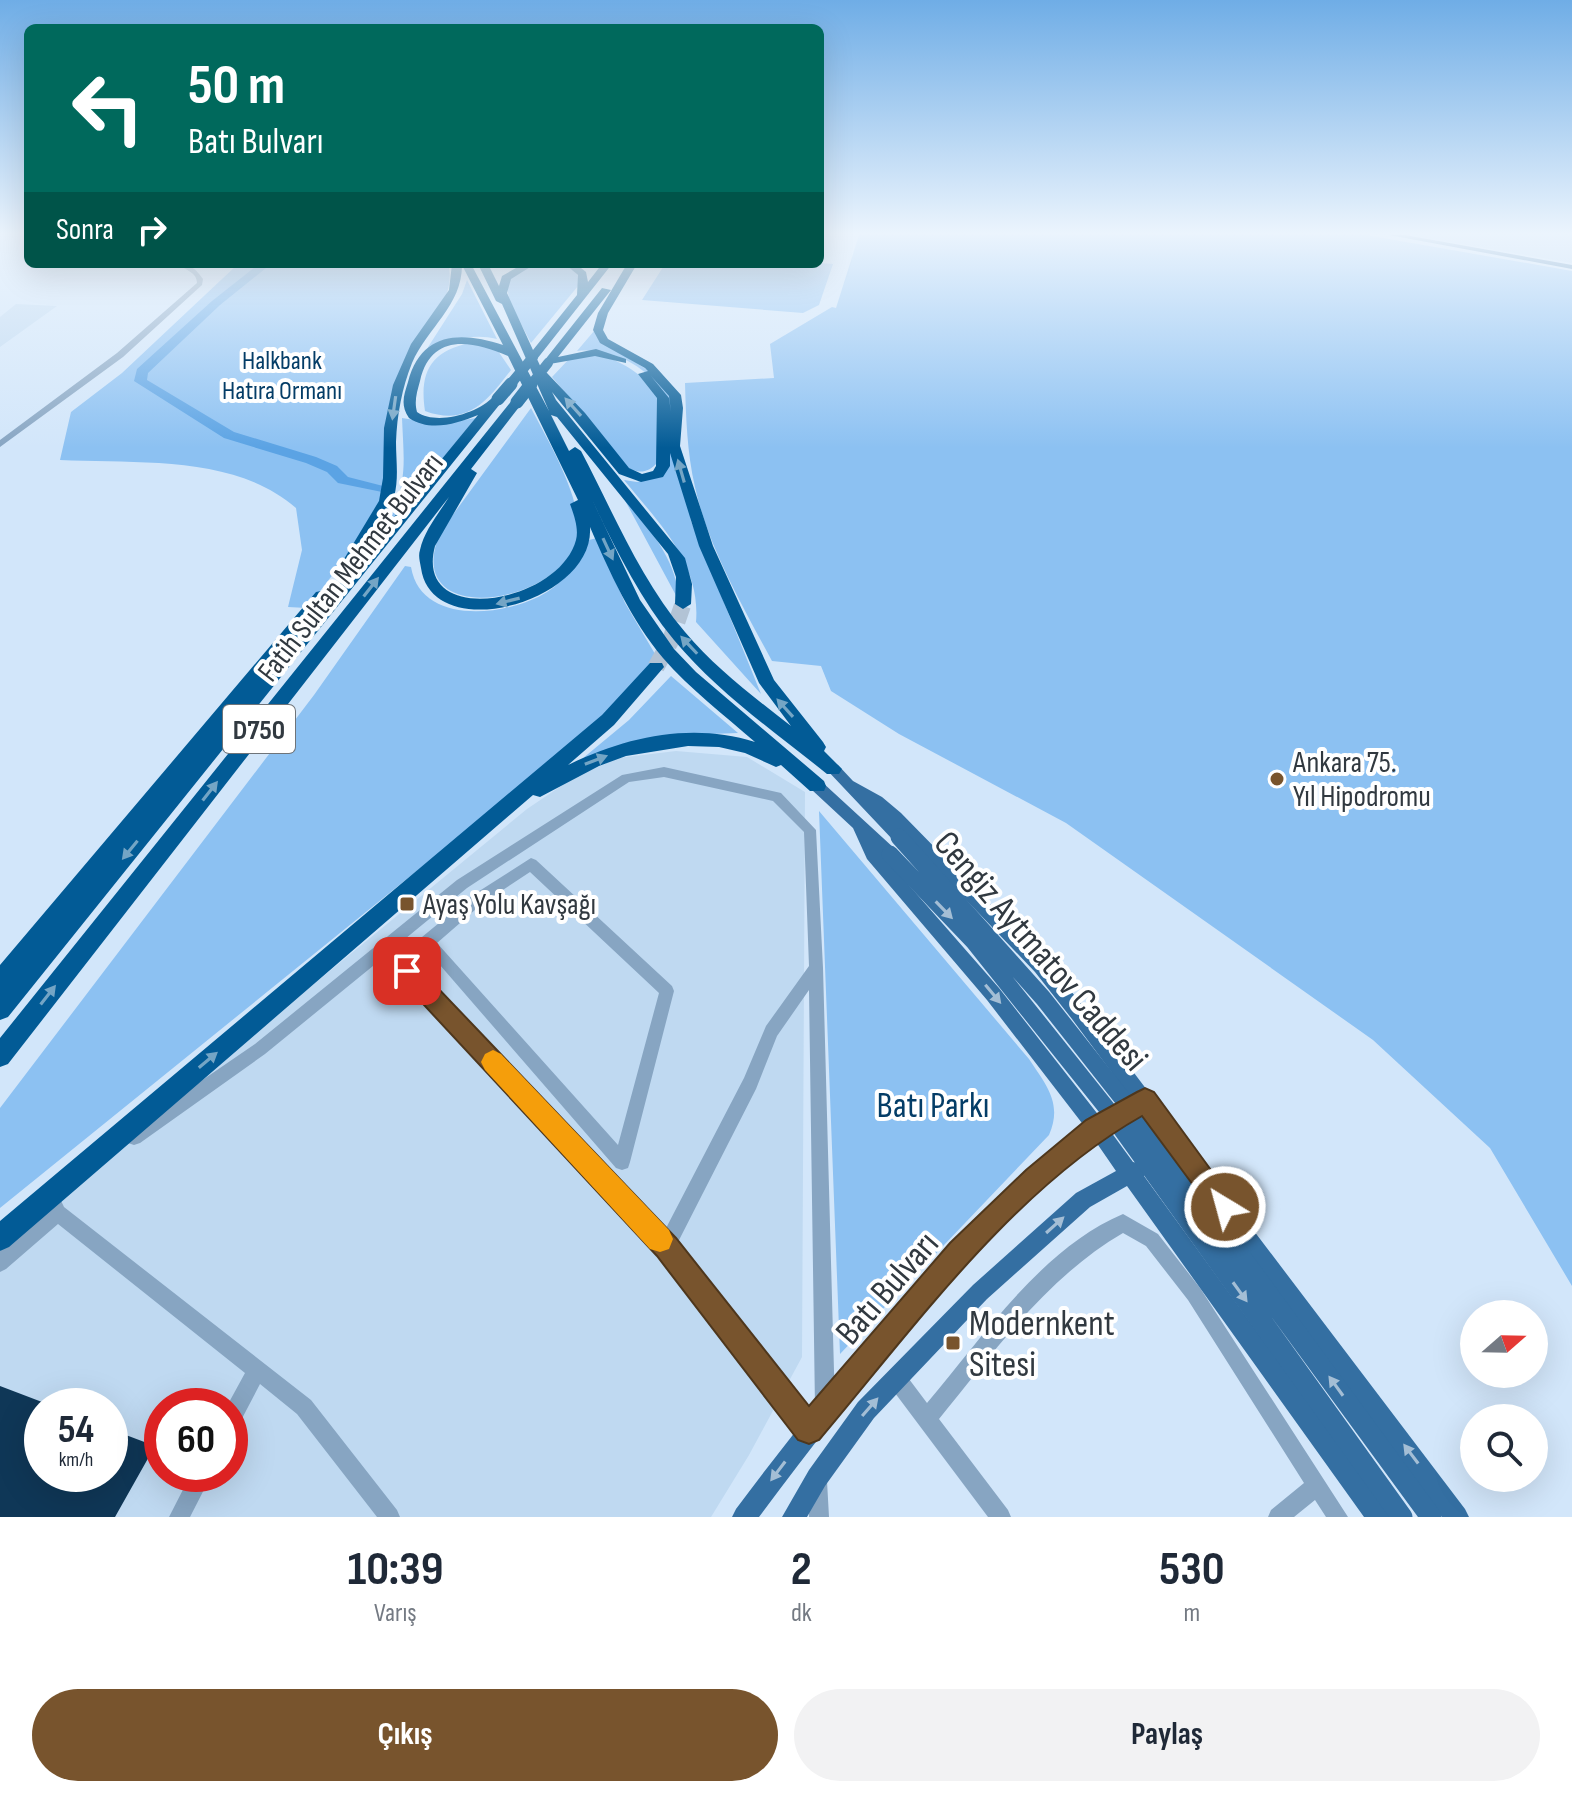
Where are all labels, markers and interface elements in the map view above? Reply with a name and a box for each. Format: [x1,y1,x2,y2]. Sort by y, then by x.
text: 50 m [188,53,285,120]
icon: left [56,56,160,160]
text: Batı Bulvarı [188,121,323,164]
icon: right [130,208,174,252]
text: Sonra [56,212,114,248]
park label: Halkbank Hatıra Ormanı [222,346,342,407]
one-way arrow [387,396,400,421]
one-way arrow [564,397,582,416]
street label: Fatih Sultan Mehmet Bulvarı [250,446,451,689]
one-way arrow [674,459,687,483]
one-way arrow [601,537,614,561]
one-way arrow [362,577,378,597]
one-way arrow [495,596,520,608]
one-way arrow [680,636,698,655]
one-way arrow [777,698,794,718]
road number: D750 [223,705,295,753]
place label: Ankara 75. Yıl Hipodromu [1292,745,1431,815]
one-way arrow [584,753,608,766]
marker: Ankara 75. Yıl Hipodromu [1268,770,1286,788]
one-way arrow [201,781,217,801]
street label: Cengiz Aytmatov Caddesi [924,823,1156,1080]
one-way arrow [122,840,138,860]
place label: Ayaş Yolu Kavşağı [422,887,596,923]
marker: Ayaş Yolu Kavşağı [398,895,416,913]
one-way arrow [934,900,953,919]
pin [373,937,441,1005]
icon: arrive [385,949,429,993]
one-way arrow [984,984,1001,1004]
one-way arrow [40,985,56,1005]
one-way arrow [198,1052,218,1069]
park label: Batı Parkı [877,1085,989,1128]
position arrow [1183,1165,1267,1249]
one-way arrow [1046,1216,1065,1234]
street label: Batı Bulvarı [827,1223,949,1354]
one-way arrow [1232,1282,1247,1303]
north arrow [1460,1300,1548,1388]
map controls [1460,1300,1548,1492]
place label: Modernkent Sitesi [969,1303,1115,1387]
marker: Modernkent Sitesi [944,1334,962,1352]
one-way arrow [1328,1376,1344,1396]
speed limit sign: 60 [144,1388,248,1492]
one-way arrow [861,1397,878,1417]
button: search [1460,1404,1548,1492]
text: 54 [58,1406,94,1454]
one-way arrow [1403,1444,1419,1465]
text: km/h [59,1448,93,1472]
one-way arrow [770,1461,786,1482]
text: 10:39 [347,1541,443,1598]
text: 2 [791,1541,812,1598]
text: 530 [1159,1541,1225,1598]
text: Varış [374,1598,417,1629]
text: dk [791,1598,812,1629]
text: m [1184,1598,1200,1629]
button: Çıkış [32,1689,778,1781]
button: Paylaş [794,1689,1540,1781]

